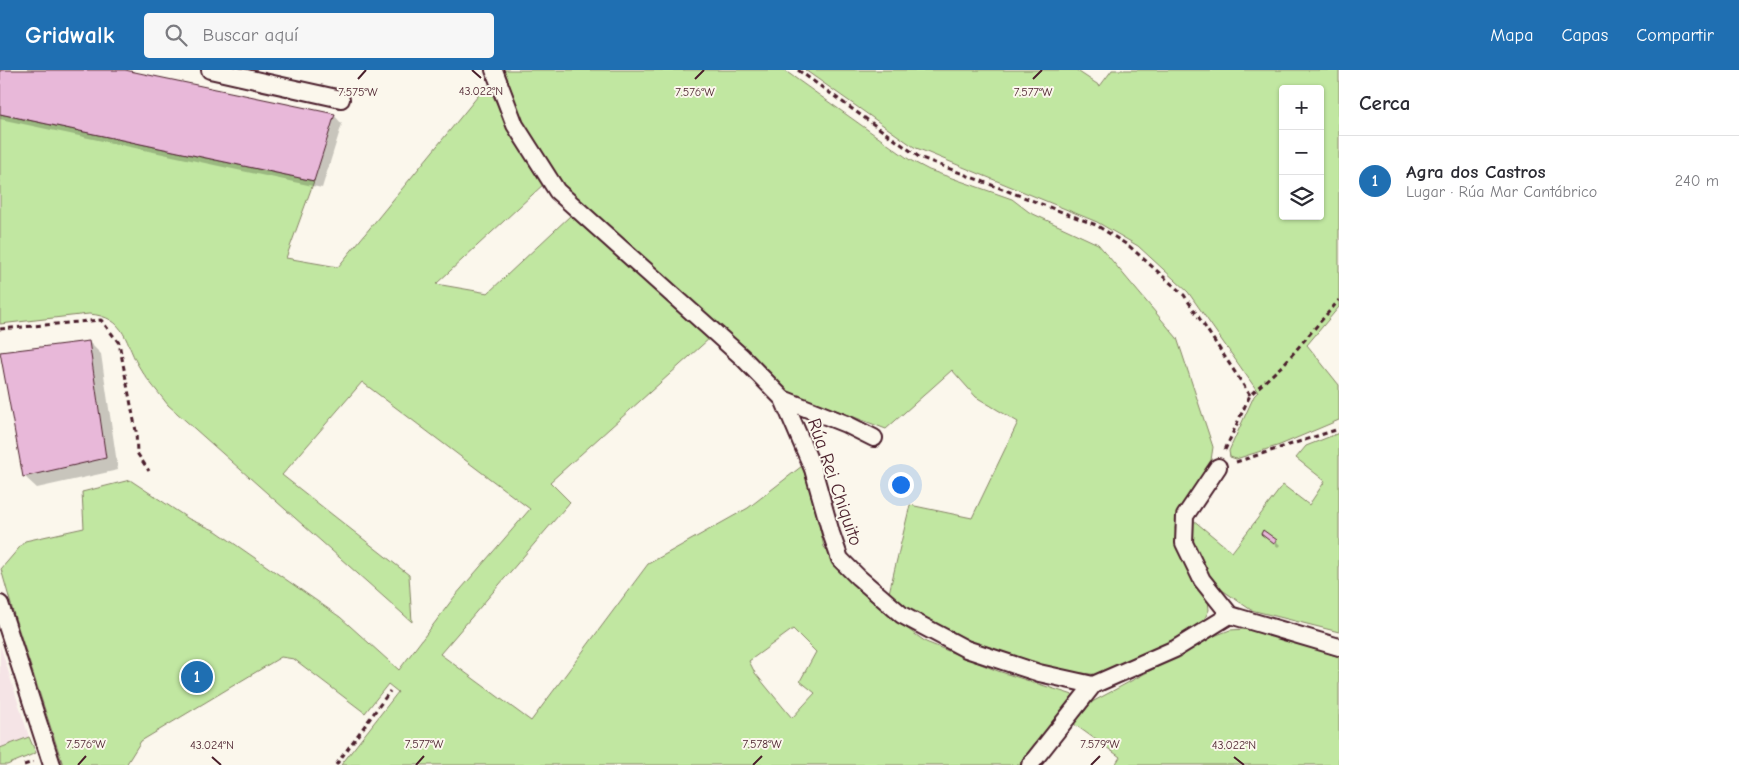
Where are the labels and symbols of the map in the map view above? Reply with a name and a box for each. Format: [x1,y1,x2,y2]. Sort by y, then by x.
text: 43.022°N [459,84,503,98]
text: 7.575°W [338,85,378,99]
text: 7.576°W [675,85,715,99]
text: 7.577°W [1014,85,1053,99]
street label: Rúa Rei Chiquito [803,415,867,549]
your location [888,472,914,498]
pin: 1 [181,658,213,696]
text: 7.576°W [66,737,106,751]
text: 7.577°W [405,737,444,751]
text: 7.578°W [742,737,782,751]
text: 7.579°W [1080,737,1120,751]
text: 43.024°N [190,738,234,752]
text: 43.022°N [1212,738,1256,752]

